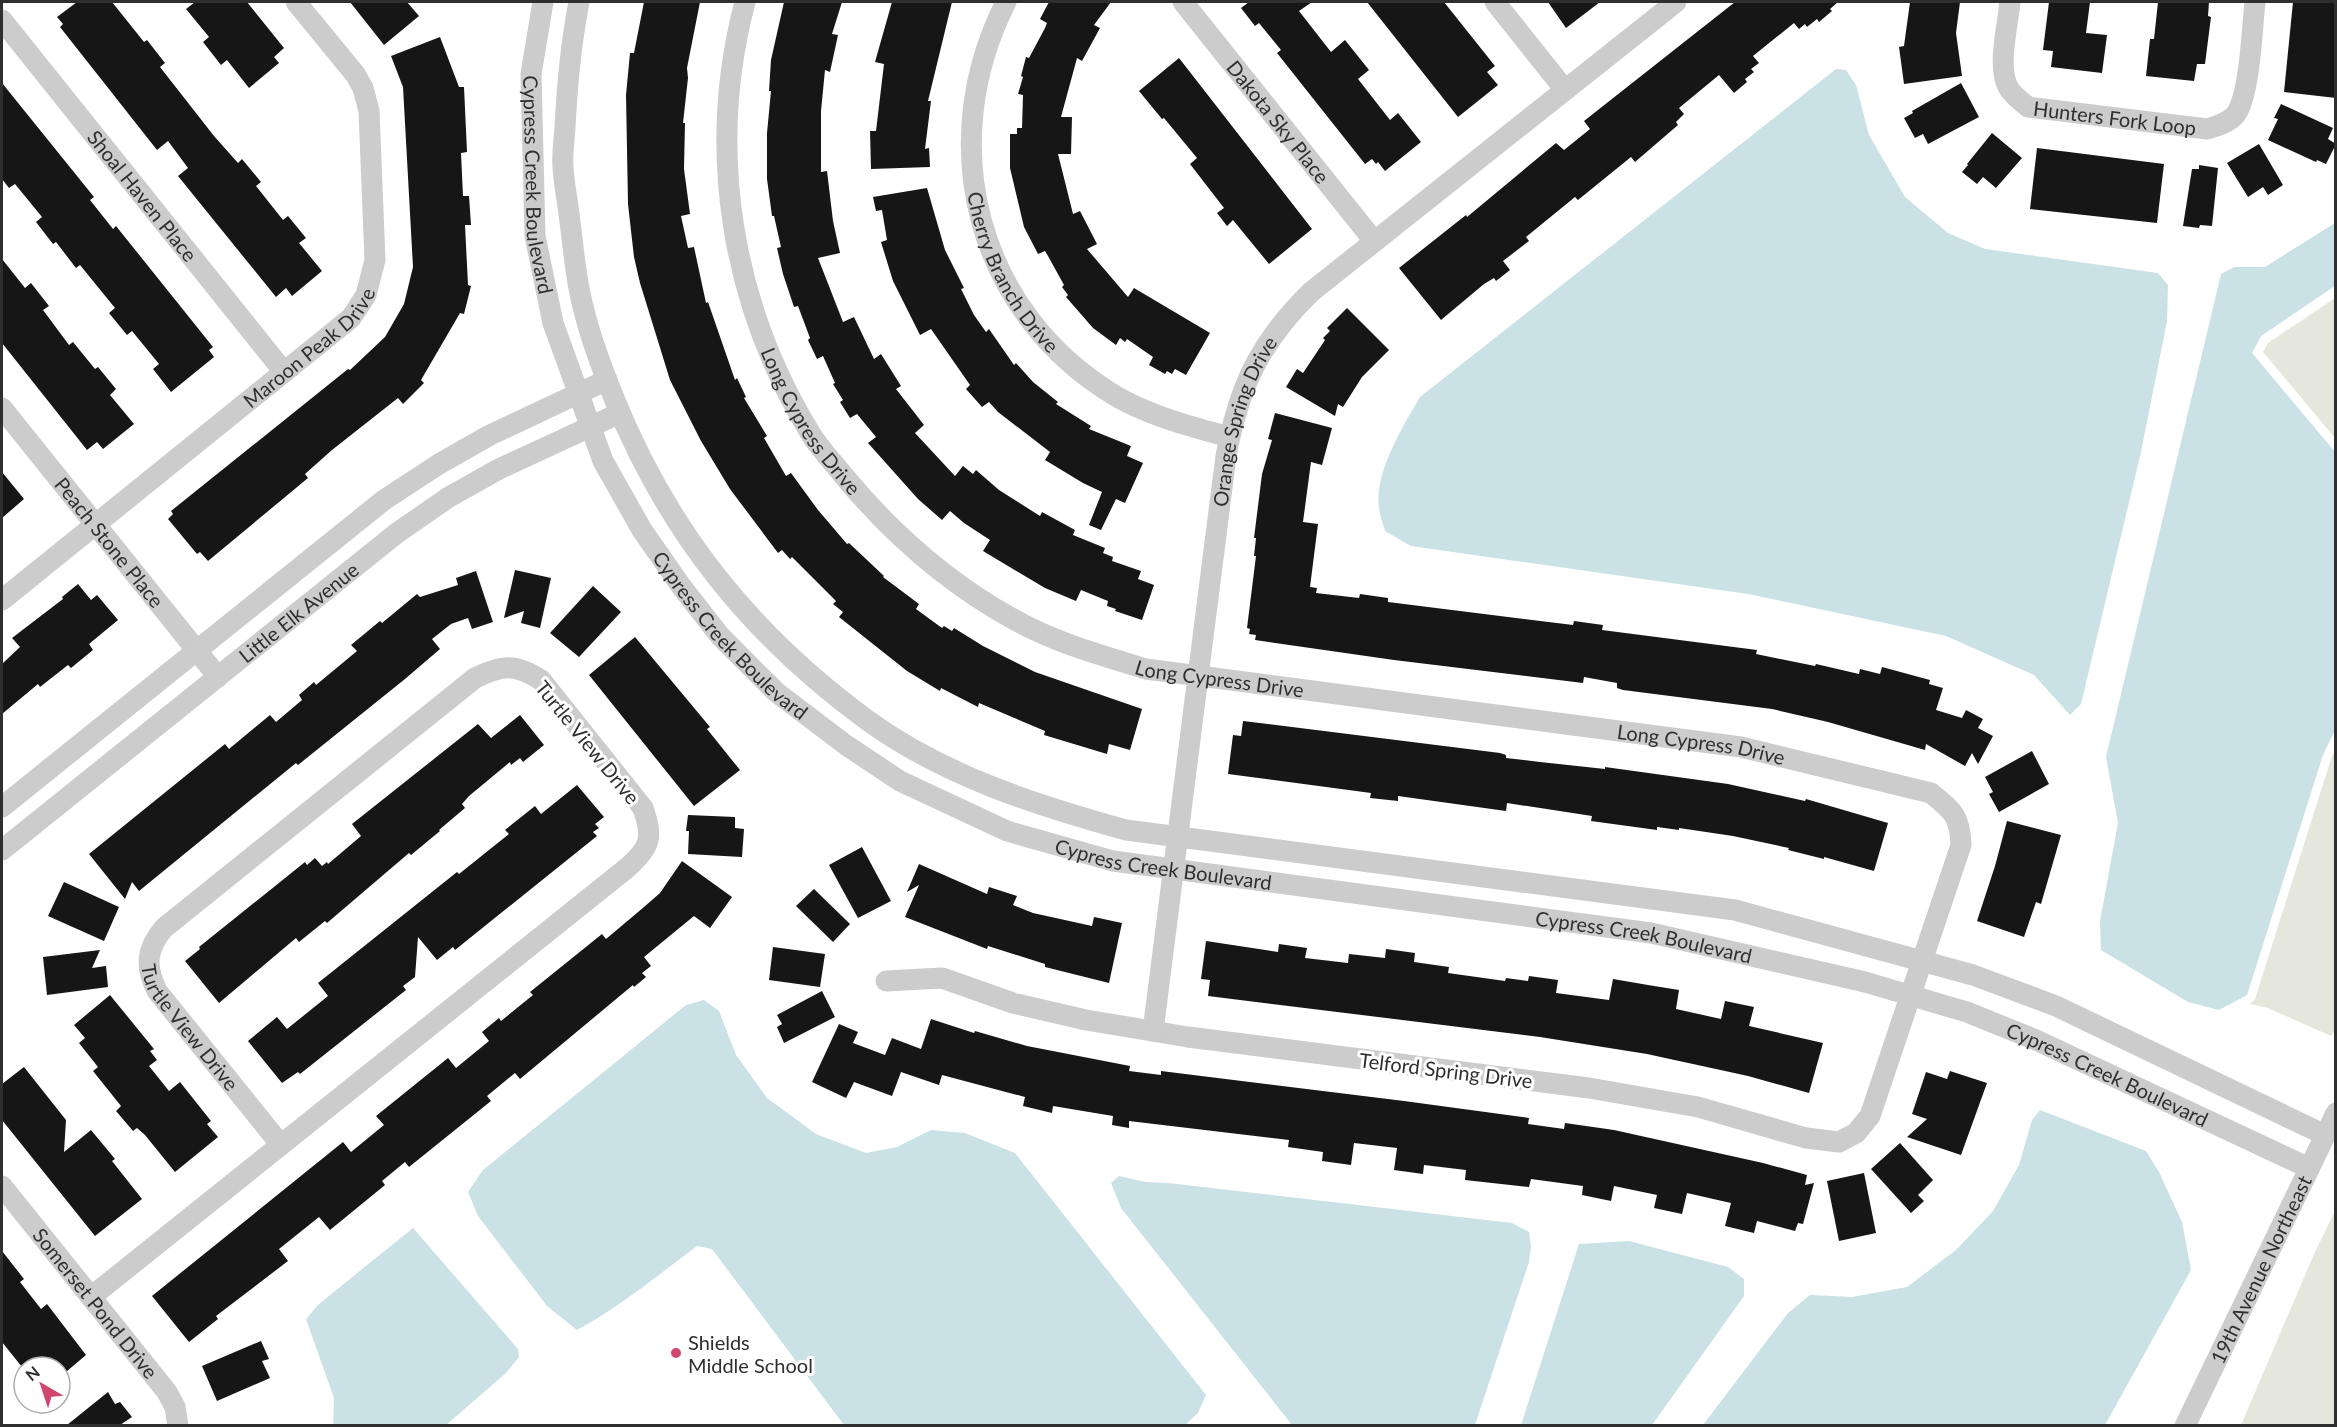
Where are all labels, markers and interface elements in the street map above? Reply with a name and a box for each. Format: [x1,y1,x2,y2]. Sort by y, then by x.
street label: Dakota Sky Place [1222,55,1335,188]
street label: Cypress Creek Boulevard [519,75,559,296]
street label: Hunters Fork Loop [2032,96,2198,140]
street label: Shoal Haven Place [83,125,202,266]
street label: Cherry Branch Drive [963,190,1064,357]
street label: Maroon Peak Drive [238,286,379,412]
street label: Orange Spring Drive [1208,331,1281,508]
street label: Long Cypress Drive [756,344,866,499]
street label: Peach Stone Place [50,472,169,612]
street label: Cypress Creek Boulevard [648,546,813,724]
street label: Little Elk Avenue [234,557,363,667]
street label: Long Cypress Drive [1132,654,1305,702]
street label: Turtle View Drive [531,675,645,809]
street label: Long Cypress Drive [1616,719,1788,769]
street label: Cypress Creek Boulevard [1052,833,1273,894]
street label: Cypress Creek Boulevard [1534,906,1754,968]
street label: Turtle View Drive [137,962,244,1095]
street label: Cypress Creek Boulevard [2003,1017,2212,1131]
street label: Telford Spring Drive [1358,1047,1534,1093]
street label: 19th Avenue Northeast [2205,1171,2316,1367]
street label: Somerset Pond Drive [28,1223,163,1383]
place label: Shields Middle School [688,1330,813,1377]
marker: Shields Middle School [669,1346,683,1360]
north arrow [12,1355,72,1415]
text: N [21,1362,43,1384]

